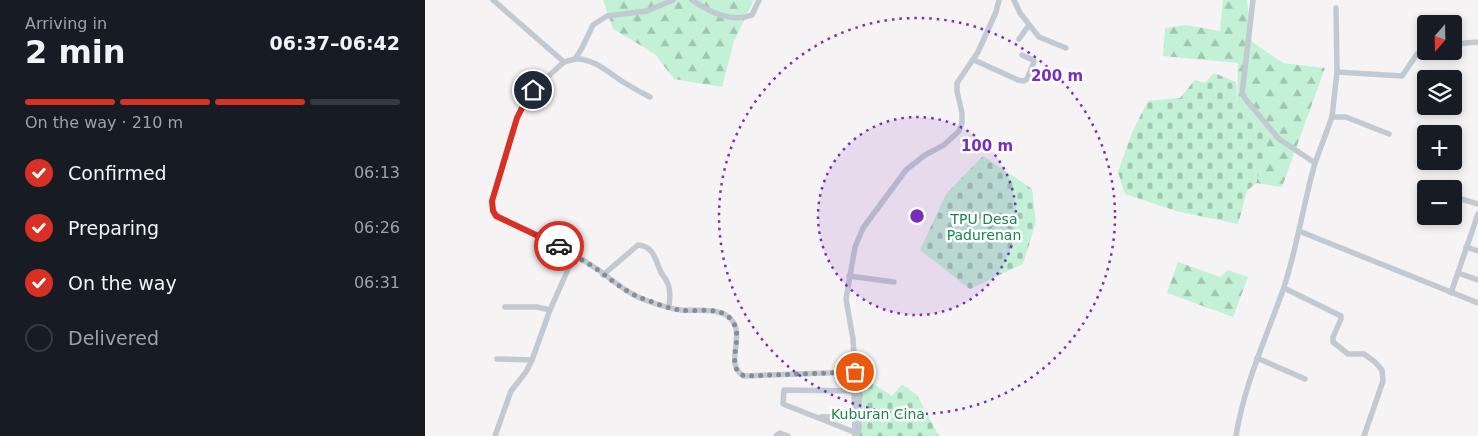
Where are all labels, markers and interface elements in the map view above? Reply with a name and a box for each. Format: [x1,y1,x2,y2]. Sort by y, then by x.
text: Arriving in [25,14,107,33]
north arrow [1417,15,1463,60]
map controls [1417,15,1462,225]
text: 06:37–06:42 [270,32,400,54]
text: 2 min [25,33,126,71]
text: 200 m [1031,67,1083,85]
pin [512,69,554,111]
button: layers [1417,70,1462,115]
icon: home [519,76,547,104]
text: On the way · 210 m [25,113,183,132]
button: + [1417,125,1462,170]
text: 100 m [961,137,1013,155]
icon: check [25,159,53,187]
text: Confirmed [68,162,167,184]
text: 06:13 [354,163,400,182]
button: − [1417,180,1462,225]
centre of rings [908,207,926,225]
park label: TPU Desa Padurenan [947,211,1021,243]
icon: check [25,214,53,242]
text: Preparing [68,217,159,239]
text: 06:26 [354,218,400,237]
courier [534,221,584,271]
icon: car [545,232,573,260]
icon: check [25,269,53,297]
text: On the way [68,272,177,294]
text: 06:31 [354,273,400,292]
text: Delivered [68,327,159,349]
pin [834,351,876,393]
icon: bag [841,358,869,386]
park label: Kuburan Cina [831,406,925,422]

